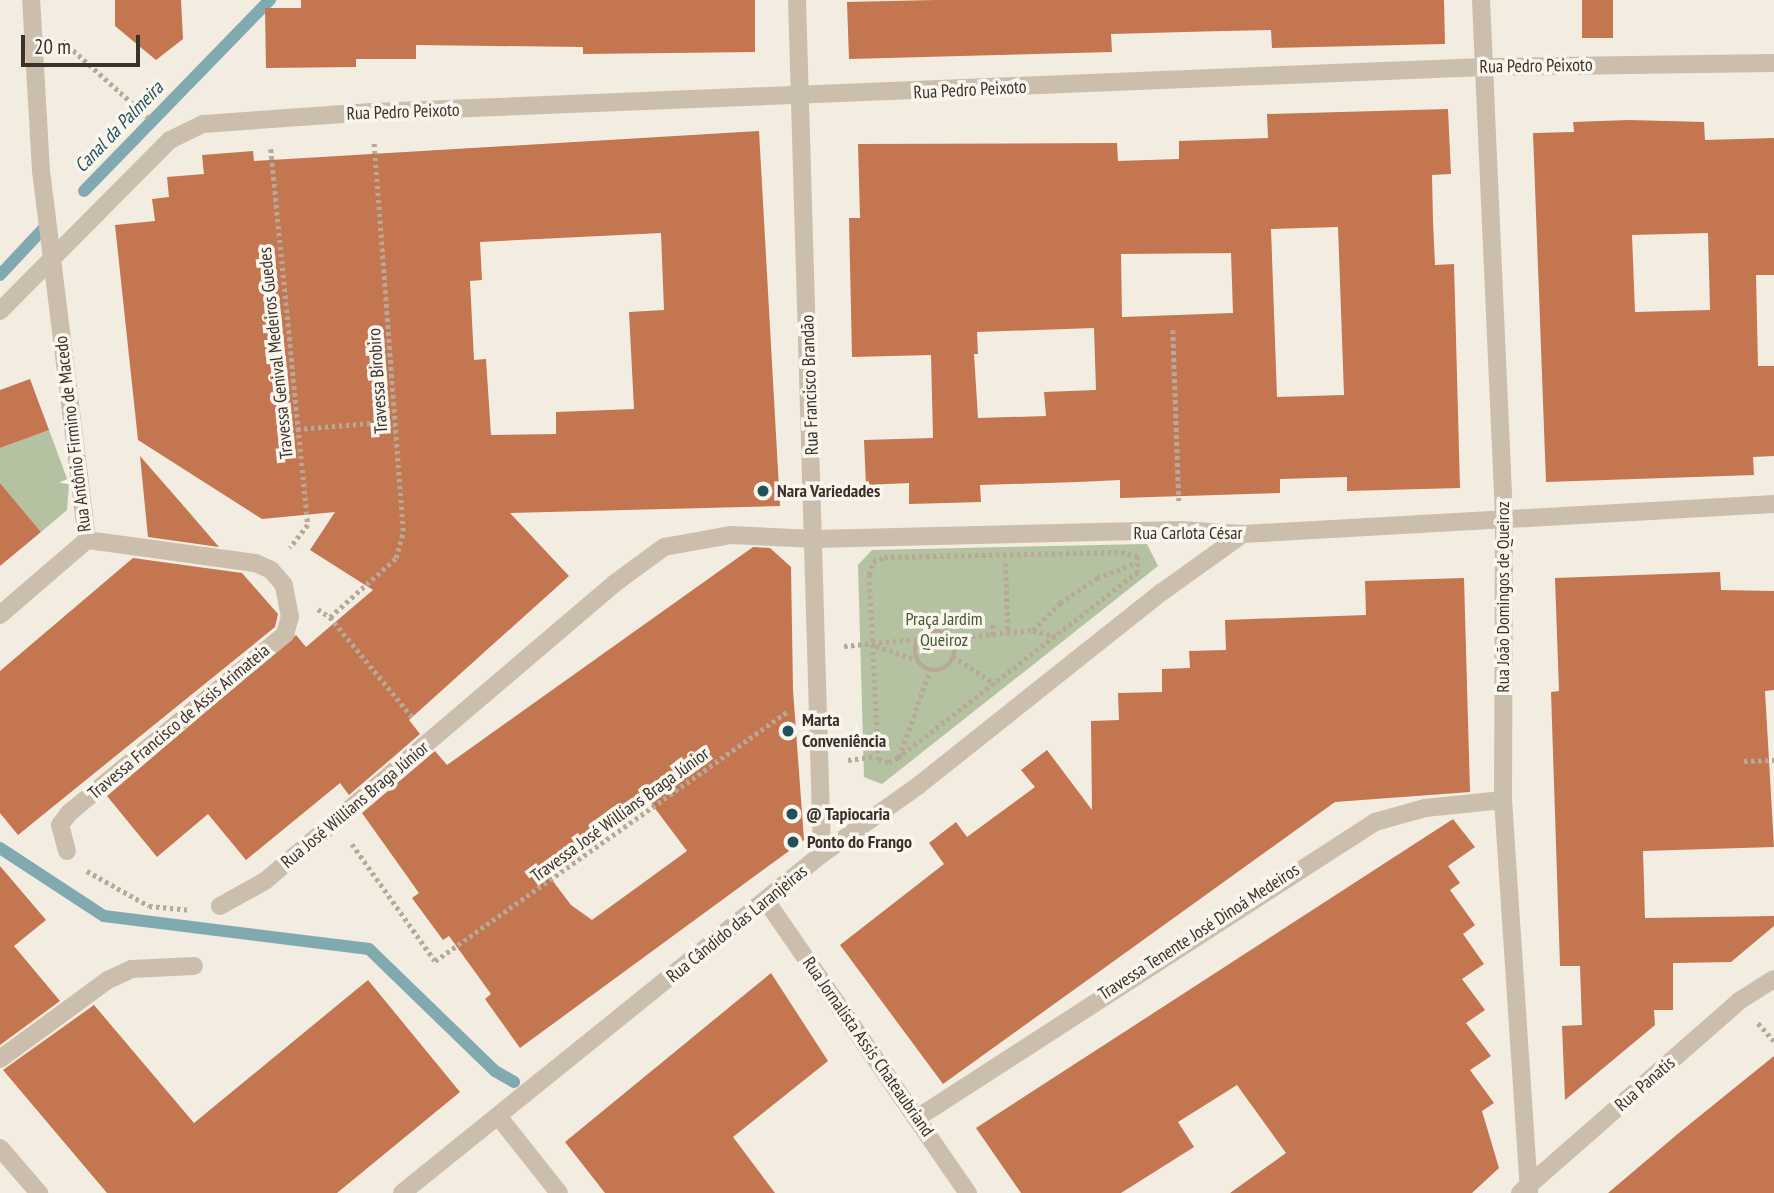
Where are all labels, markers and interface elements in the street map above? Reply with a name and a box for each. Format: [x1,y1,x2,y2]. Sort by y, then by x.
scale bar [24,21,144,65]
text: 20 m [34,33,71,60]
street label: Rua Pedro Peixoto [1479,54,1593,78]
street label: Rua Pedro Peixoto [913,76,1027,104]
water label: Canal da Palmeira [70,77,168,177]
street label: Rua Pedro Peixoto [346,99,460,125]
street label: Travessa Genival Medeiros Guedes [254,246,298,460]
street label: Rua Francisco Brandão [797,315,823,455]
street label: Travessa Birobiro [364,327,392,435]
street label: Rua Antônio Firmino de Macedo [50,334,96,534]
place label: Nara Variedades [777,480,881,502]
marker: Nara Variedades [755,483,771,499]
street label: Rua João Domingos de Queiroz [1492,501,1514,693]
street label: Rua Carlota César [1134,522,1242,544]
park label: Praça Jardim Queiroz [905,609,983,652]
street label: Travessa Francisco de Assis Arimateia [84,639,274,805]
place label: Marta Conveniência [802,710,886,752]
marker: Marta Conveniência [780,723,796,739]
street label: Rua José Willians Braga Júnior [277,737,433,873]
street label: Travessa José Willians Braga Júnior [527,743,713,887]
place label: @ Tapiocaria [806,803,891,825]
marker: @ Tapiocaria [784,806,800,822]
place label: Ponto do Frango [807,831,912,853]
marker: Ponto do Frango [785,834,801,850]
street label: Travessa Tenente José Dinoá Medeiros [1094,859,1304,1005]
street label: Rua Cândido das Laranjeiras [662,861,812,987]
street label: Rua Jornalista Assis Chateaubriand [798,953,938,1141]
street label: Rua Panatis [1611,1052,1679,1116]

